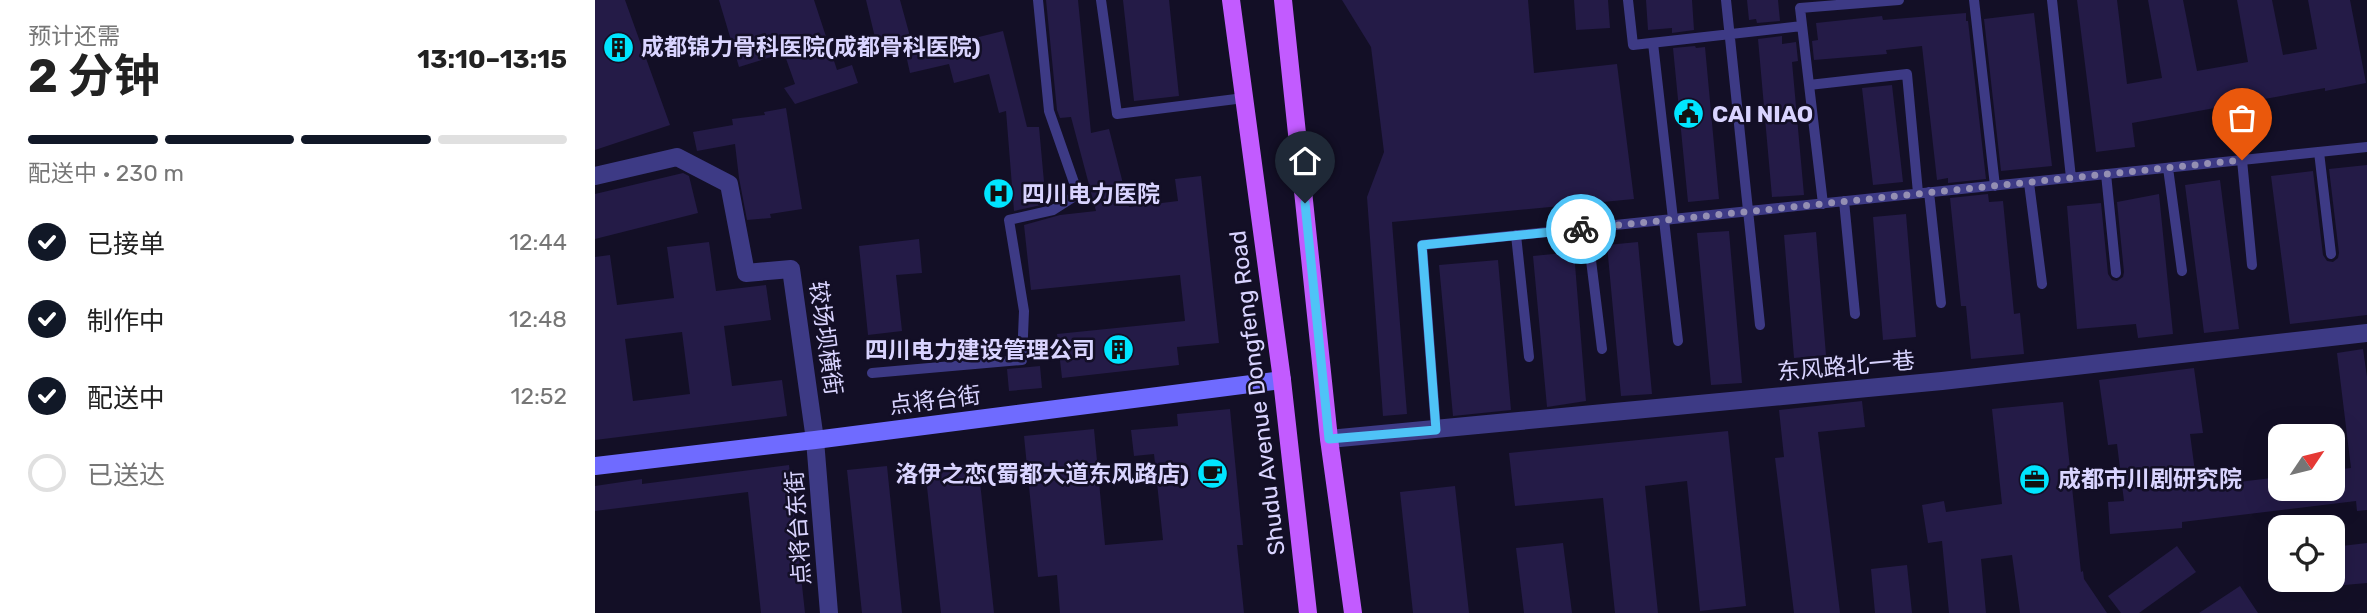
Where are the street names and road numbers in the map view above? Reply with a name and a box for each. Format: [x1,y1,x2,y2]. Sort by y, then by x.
street label: Shudu Avenue Dongfeng Road [1223,229,1291,557]
street label: 较场坝横街 [804,279,848,397]
street label: 东风路北一巷 [1776,346,1916,386]
street label: 点将台街 [888,380,982,420]
street label: 点将台东街 [780,470,816,586]

